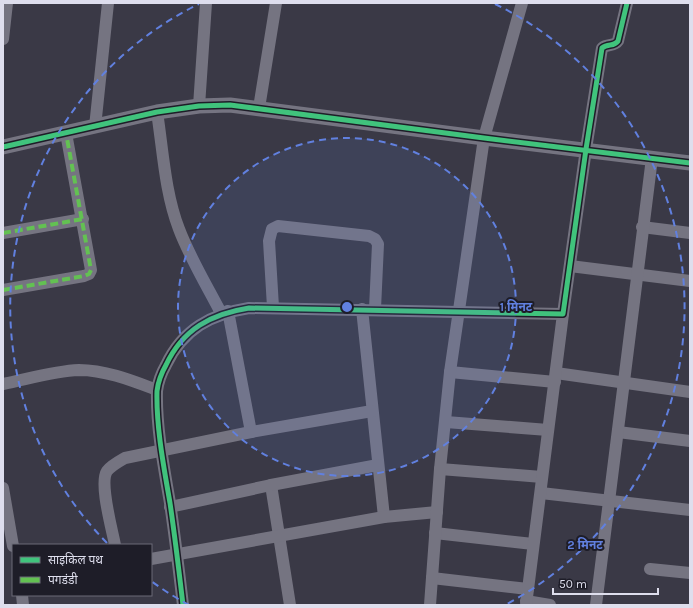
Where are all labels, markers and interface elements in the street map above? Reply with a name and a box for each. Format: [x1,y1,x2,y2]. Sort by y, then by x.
text: 1 मिनट [500,299,533,314]
centre of rings [340,300,354,314]
text: 2 मिनट [567,537,603,552]
legend [12,544,152,596]
text: साइकिल पथ [48,552,103,567]
scale bar [553,570,658,596]
text: पगडंडी [48,572,78,587]
text: 50 m [559,577,587,591]

